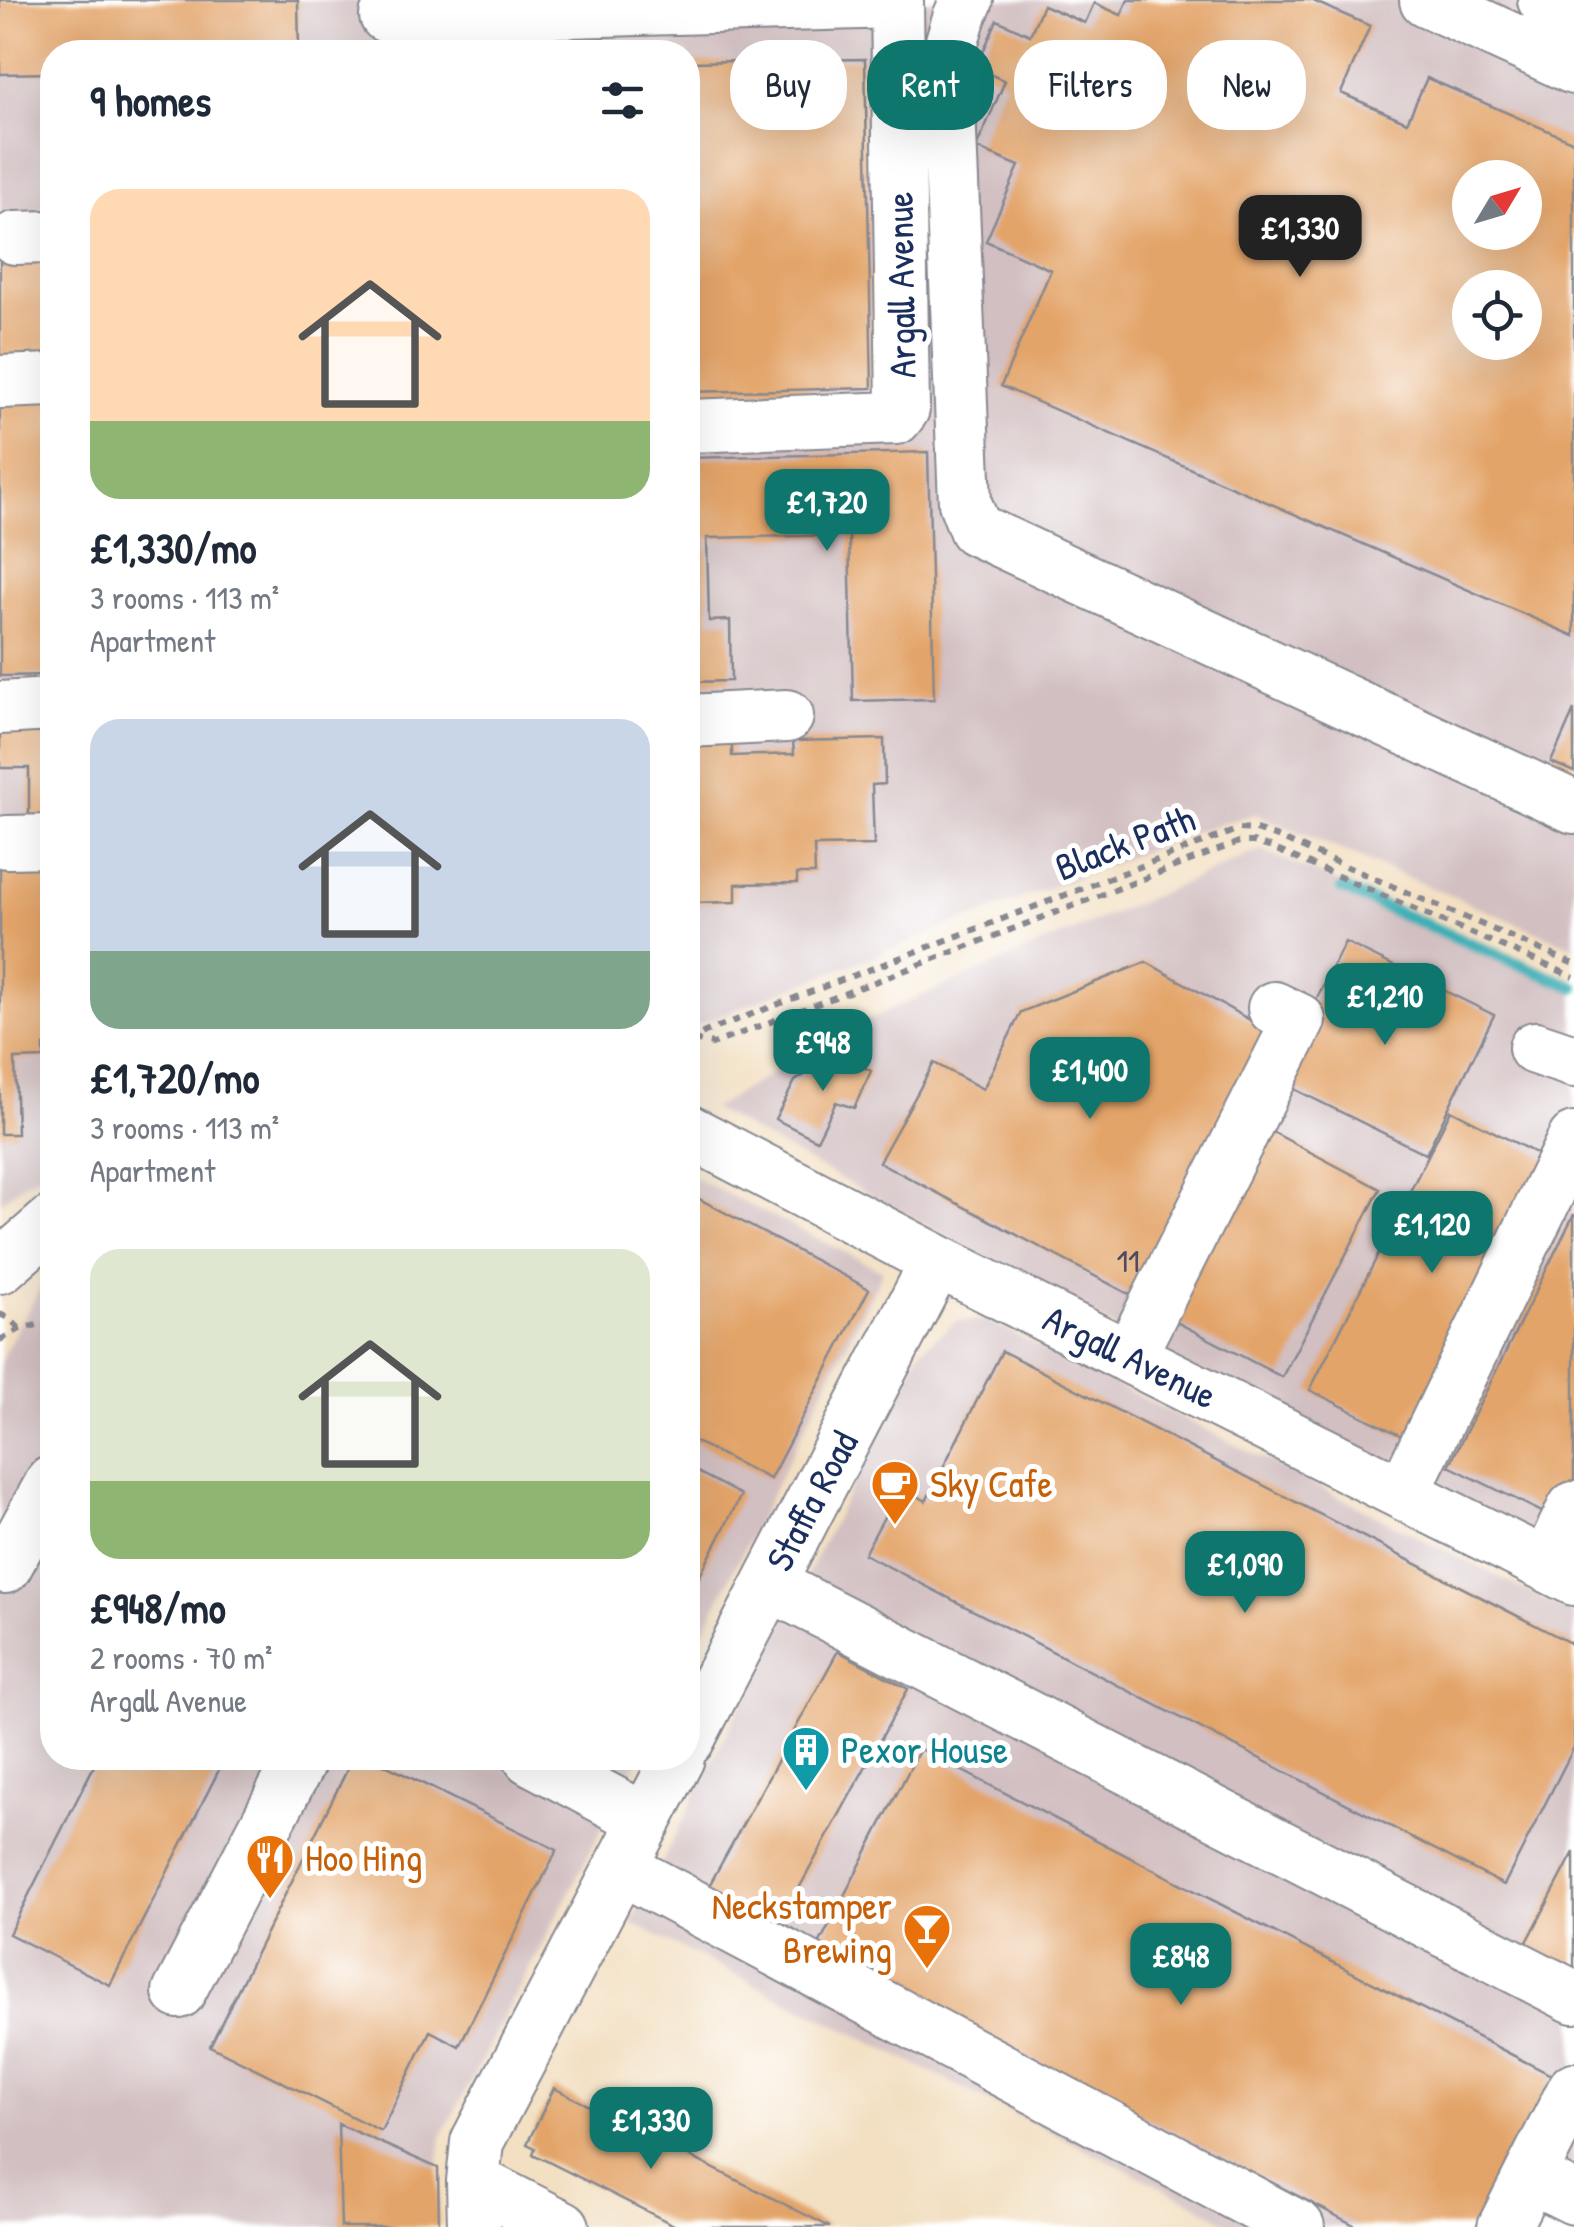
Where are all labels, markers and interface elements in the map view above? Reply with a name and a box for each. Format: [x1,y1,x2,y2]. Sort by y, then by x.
chip: Buy [730,40,847,130]
chip: Rent [867,40,994,130]
chip: Filters [1014,40,1167,130]
chip: New [1187,40,1306,130]
text: 9 homes [90,72,211,129]
icon: filters [595,73,650,128]
north arrow [1452,160,1542,250]
map controls [1452,160,1542,360]
street label: Argall Avenue [872,191,928,379]
pin: £1,330 [1219,195,1381,280]
text: £1,330 [1261,206,1339,249]
icon: home [280,254,460,434]
button: locate [1452,270,1542,360]
pin: £1,720 [746,469,908,554]
text: £1,720 [787,480,867,523]
text: £1,330/mo [90,519,257,576]
text: 3 rooms · 113 m² [90,576,279,619]
text: Apartment [90,619,215,662]
icon: home [280,784,460,964]
street label: Black Path [1047,792,1202,892]
pin: £1,210 [1304,963,1466,1048]
text: £1,210 [1347,974,1423,1017]
pin: £948 [764,1009,882,1094]
text: £948 [795,1020,851,1063]
pin: £1,400 [1009,1037,1171,1122]
text: £1,400 [1052,1048,1128,1091]
text: £1,720/mo [90,1049,259,1106]
text: 3 rooms · 113 m² [90,1106,279,1149]
text: Apartment [90,1149,215,1192]
pin: £1,120 [1351,1191,1513,1276]
text: £1,120 [1394,1202,1470,1245]
house number: 11 [1116,1239,1140,1282]
street label: Argall Avenue [1035,1292,1226,1420]
icon: home [280,1314,460,1494]
street label: Staffa Road [753,1421,870,1580]
place label: Sky Cafe [930,1457,1053,1509]
cafe icon: Sky Cafe [869,1458,921,1526]
pin: £1,090 [1164,1531,1326,1616]
text: £1,090 [1207,1542,1283,1585]
text: £948/mo [90,1579,226,1636]
text: 2 rooms · 70 m² [90,1636,272,1679]
text: Argall Avenue [90,1679,247,1722]
place label: Pexor House [841,1723,1008,1775]
building icon: Pexor House [780,1724,832,1792]
place label: Hoo Hing [305,1831,423,1883]
restaurant icon: Hoo Hing [244,1832,296,1900]
place label: Neckstamper Brewing [712,1879,892,1975]
bar icon: Neckstamper Brewing [901,1902,953,1970]
pin: £848 [1122,1923,1240,2008]
text: £848 [1152,1934,1210,1977]
pin: £1,330 [570,2087,732,2172]
text: £1,330 [612,2098,690,2141]

